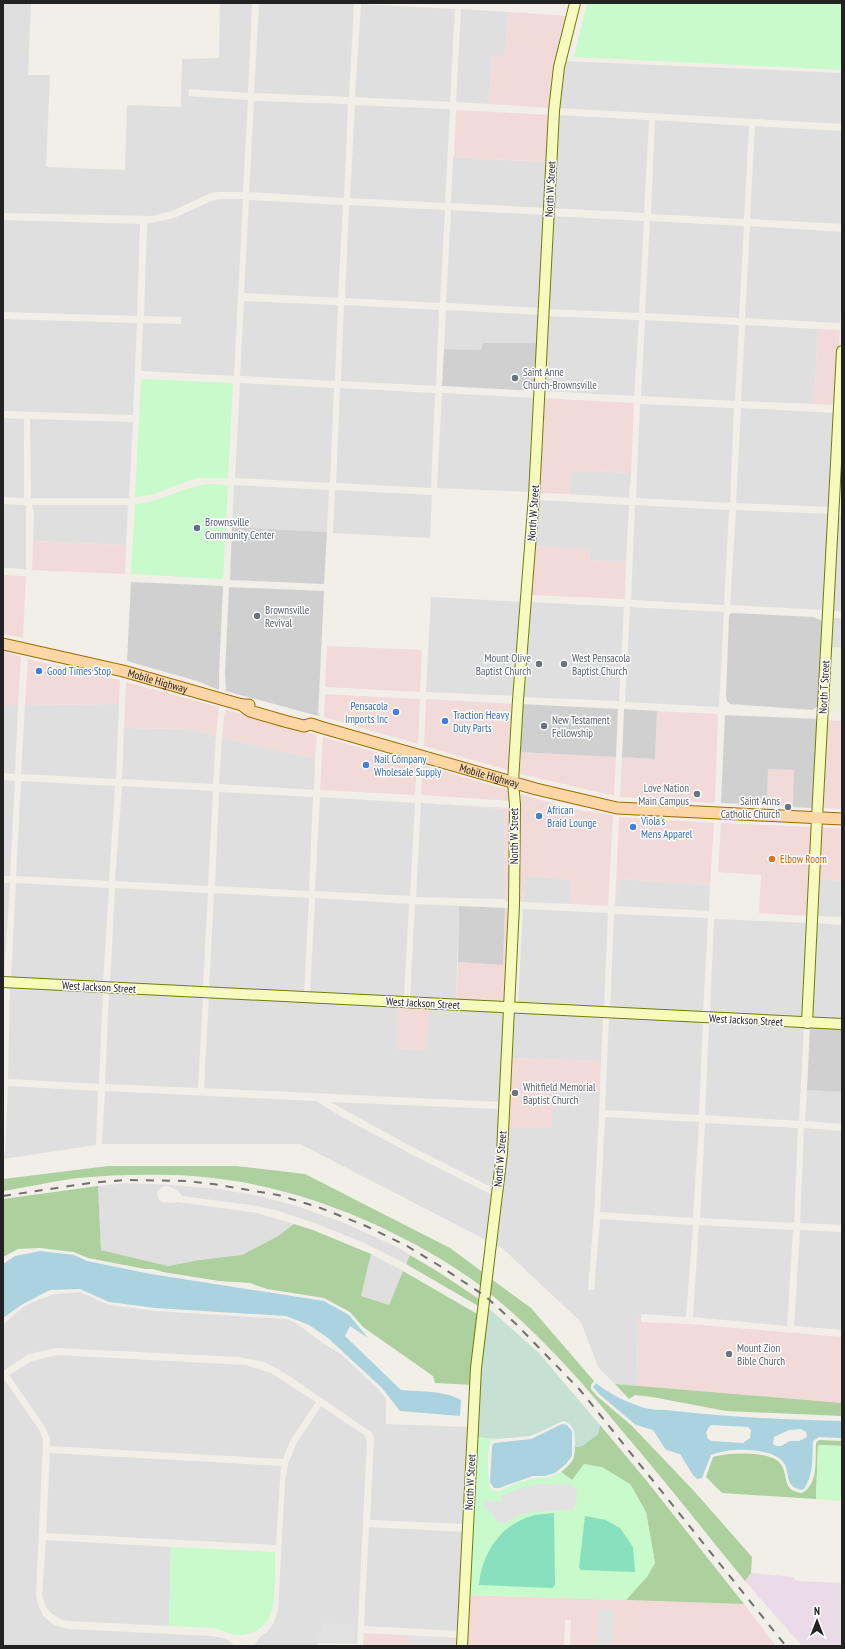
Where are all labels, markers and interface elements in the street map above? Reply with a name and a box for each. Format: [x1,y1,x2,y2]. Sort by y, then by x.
street label: North W Street [542,161,558,217]
place label: Saint Anne Church-Brownsville [523,365,597,392]
marker: Saint Anne Church-Brownsville [510,373,520,383]
street label: North W Street [524,484,542,542]
place label: Brownsville Community Center [205,515,275,542]
marker: Brownsville Community Center [192,523,202,533]
place label: Brownsville Revival [265,603,310,630]
marker: Brownsville Revival [252,611,262,621]
place label: Mount Olive Baptist Church [476,651,531,678]
place label: West Pensacola Baptist Church [572,651,630,678]
marker: Mount Olive Baptist Church [534,659,544,669]
marker: West Pensacola Baptist Church [559,659,569,669]
street label: North T Street [816,660,832,714]
place label: Good Times Stop [47,664,111,678]
marker: Good Times Stop [34,666,44,676]
street label: Mobile Highway [126,666,190,696]
place label: Pensacola Imports Inc [345,699,388,726]
marker: Pensacola Imports Inc [391,707,401,717]
place label: Traction Heavy Duty Parts [453,708,510,735]
place label: New Testament Fellowship [552,713,610,740]
marker: Traction Heavy Duty Parts [440,716,450,726]
marker: New Testament Fellowship [539,721,549,731]
place label: Nail Company Wholesale Supply [374,752,442,779]
marker: Nail Company Wholesale Supply [361,760,371,770]
street label: Mobile Highway [458,760,522,791]
place label: Love Nation Main Campus [638,781,689,808]
marker: Love Nation Main Campus [692,789,702,799]
place label: Saint Anns Catholic Church [721,794,780,821]
marker: Saint Anns Catholic Church [783,802,793,812]
place label: African Braid Lounge [547,803,597,830]
street label: North W Street [507,808,521,864]
marker: African Braid Lounge [534,811,544,821]
place label: Viola's Mens Apparel [640,814,693,841]
marker: Viola's Mens Apparel [628,822,638,832]
place label: Elbow Room [780,852,827,866]
marker: Elbow Room [767,854,777,864]
street label: West Jackson Street [62,978,136,996]
street label: West Jackson Street [386,994,460,1012]
street label: West Jackson Street [709,1011,783,1029]
place label: Whitfield Memorial Baptist Church [523,1080,596,1107]
marker: Whitfield Memorial Baptist Church [510,1088,520,1098]
street label: North W Street [491,1130,509,1188]
place label: Mount Zion Bible Church [737,1341,785,1368]
marker: Mount Zion Bible Church [724,1349,734,1359]
street label: North W Street [462,1454,478,1510]
north arrow [797,1601,837,1641]
text: N [814,1604,820,1618]

